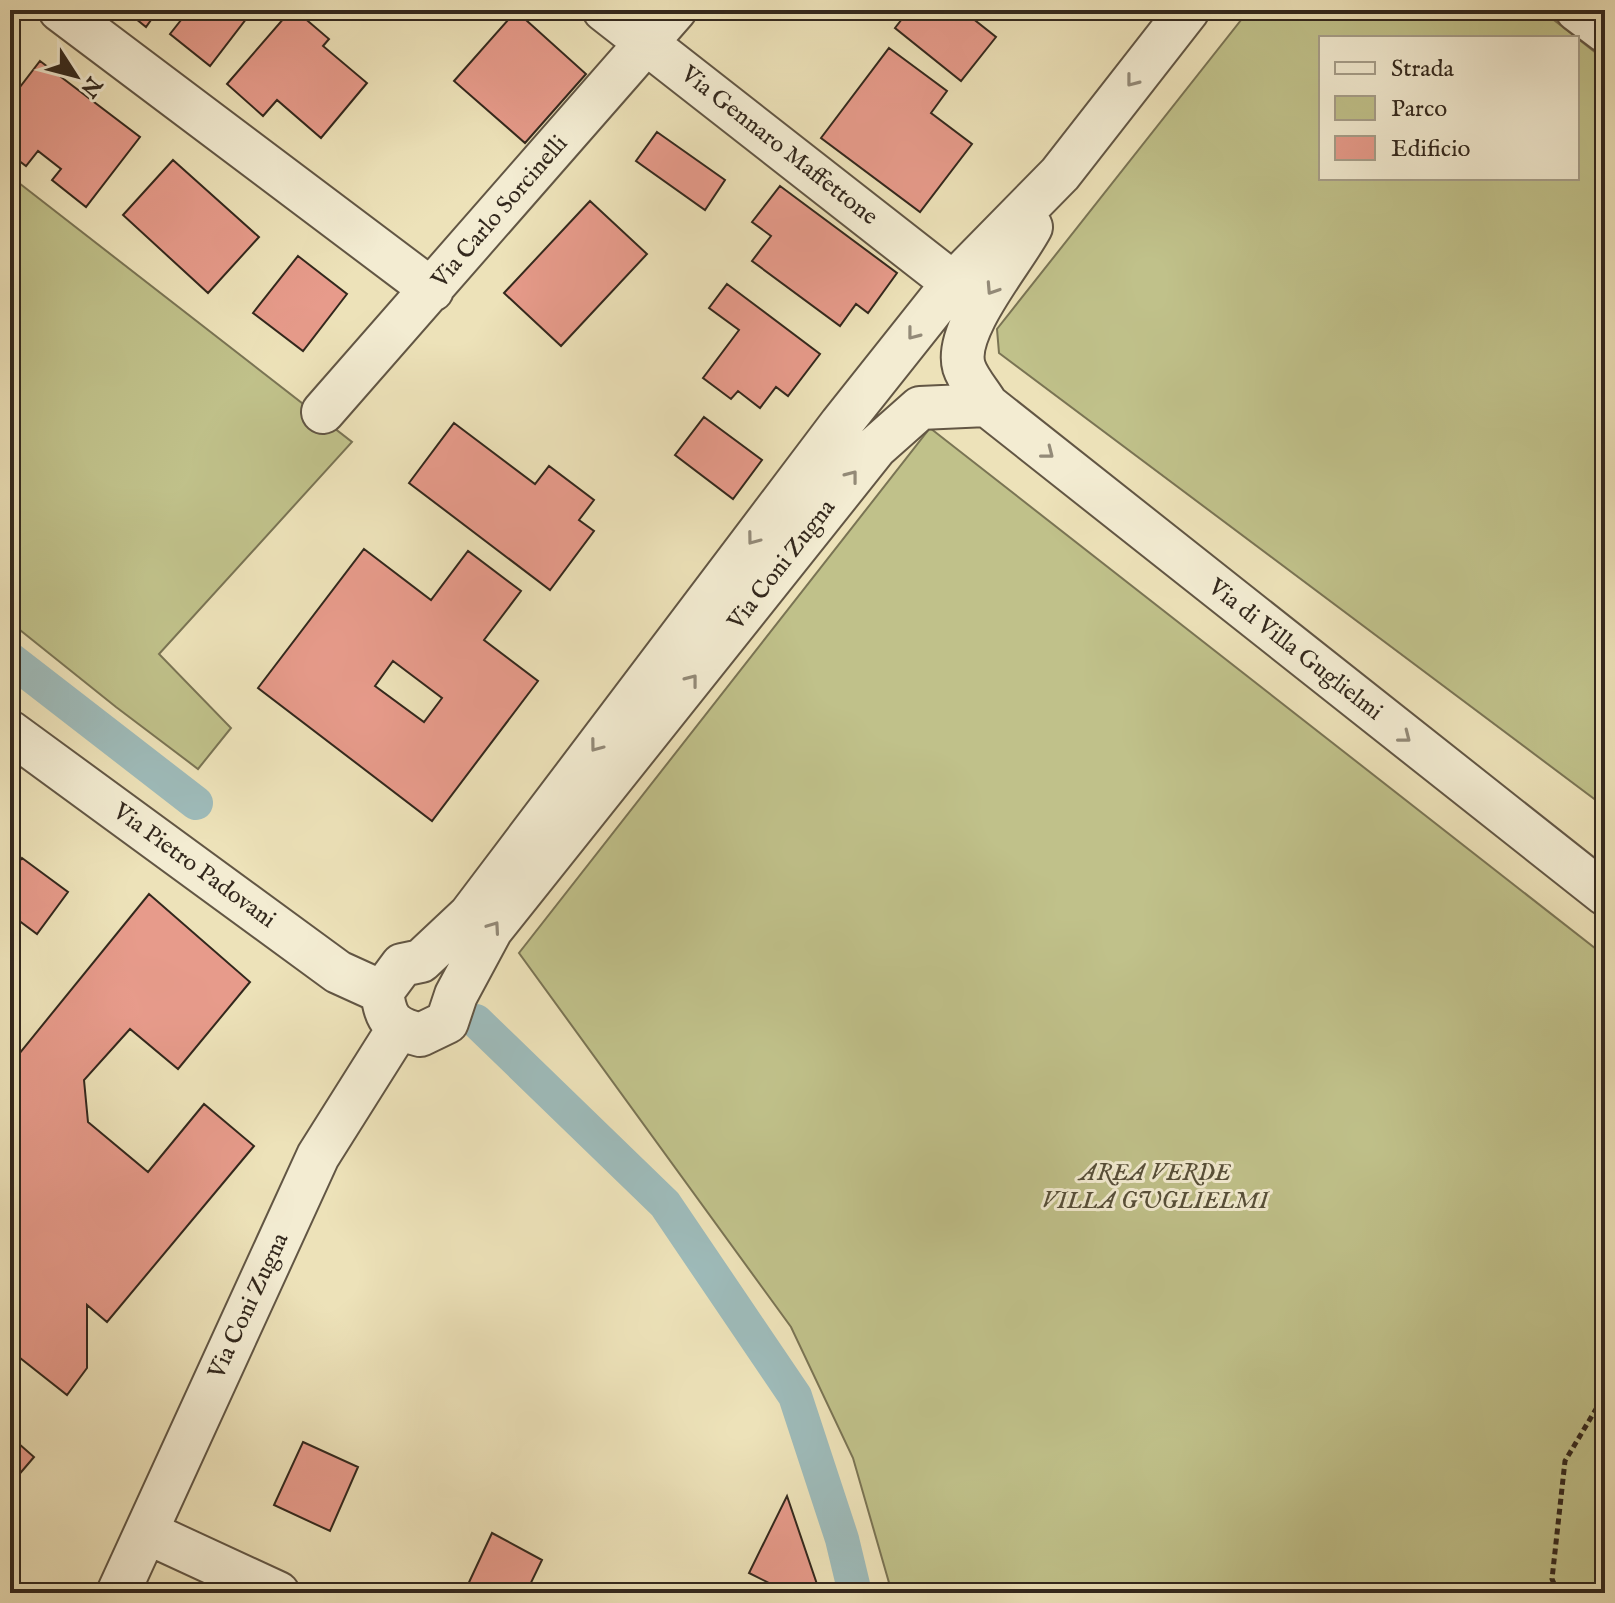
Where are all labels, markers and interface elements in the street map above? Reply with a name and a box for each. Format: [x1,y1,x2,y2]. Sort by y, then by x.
north arrow [36,36,116,116]
legend [1319,36,1579,180]
text: Strada [1391,54,1455,85]
street label: Via Gennaro Maffettone [673,59,884,233]
text: N [74,70,108,103]
one-way arrow [1127,72,1141,87]
text: Parco [1391,94,1447,125]
street label: Via Carlo Sorcinelli [424,129,575,296]
text: Edificio [1391,134,1470,165]
one-way arrow [987,281,1002,295]
one-way arrow [908,325,922,340]
one-way arrow [1039,444,1054,458]
one-way arrow [843,470,857,485]
street label: Via Coni Zugna [721,493,843,637]
one-way arrow [749,530,763,545]
street label: Via di Villa Guglielmi [1201,572,1388,728]
one-way arrow [682,674,696,689]
one-way arrow [1396,727,1410,742]
one-way arrow [591,737,605,752]
street label: Via Pietro Padovani [106,796,282,936]
one-way arrow [485,922,499,936]
park label: AREA VERDE VILLA GUGLIELMI [1042,1158,1271,1217]
street label: Via Coni Zugna [201,1227,297,1385]

